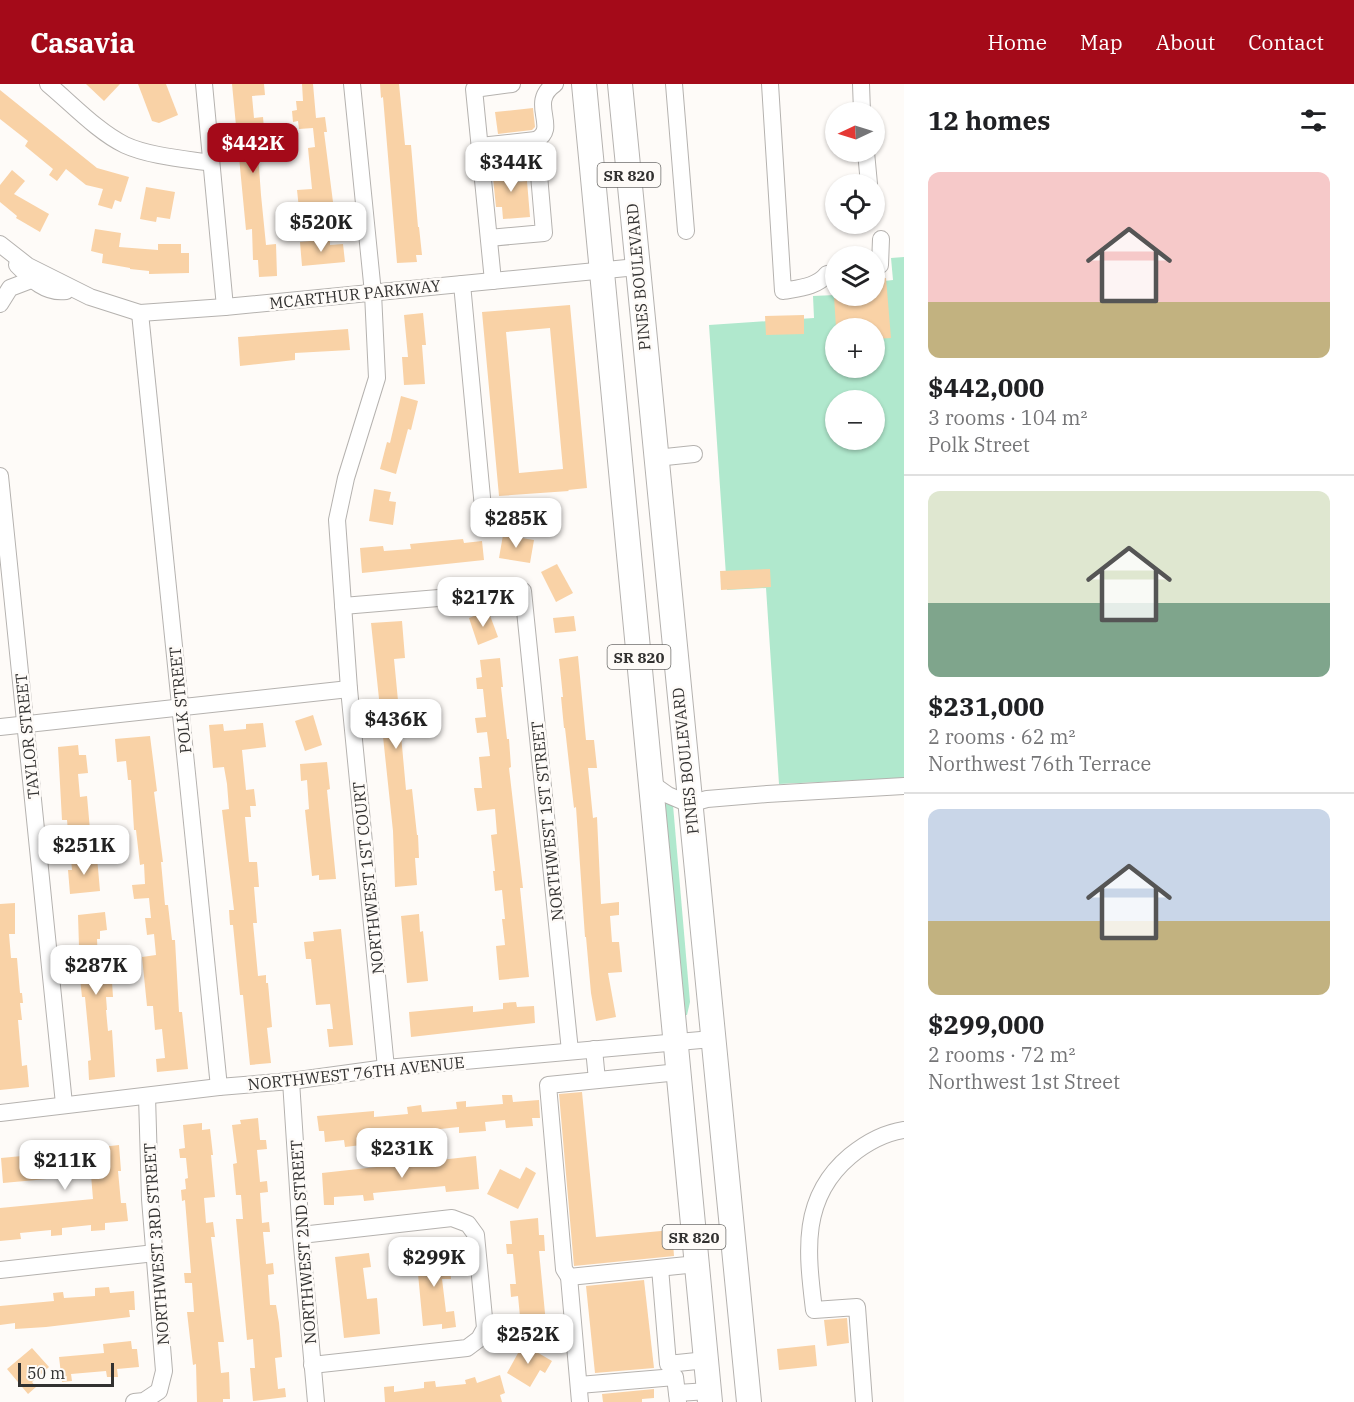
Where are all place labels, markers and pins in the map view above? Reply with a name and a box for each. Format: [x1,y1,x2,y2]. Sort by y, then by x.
pin: $442K [211,123,295,174]
pin: $344K [469,142,553,193]
pin: $520K [279,202,363,253]
pin: $285K [474,498,558,549]
pin: $217K [441,577,525,628]
pin: $436K [354,699,438,750]
pin: $251K [42,825,126,876]
pin: $287K [54,945,138,996]
pin: $231K [360,1128,444,1179]
pin: $211K [23,1140,107,1191]
pin: $299K [392,1237,476,1288]
pin: $252K [486,1314,570,1365]

